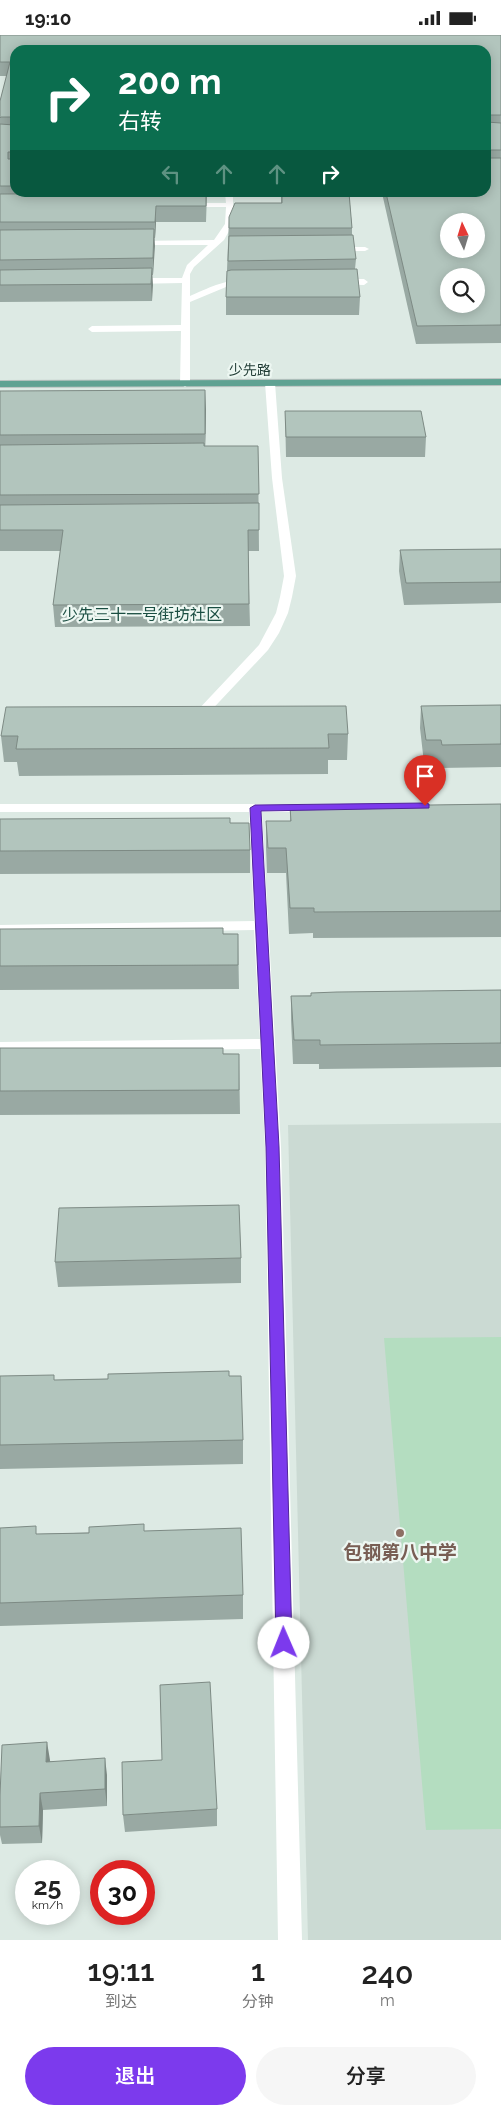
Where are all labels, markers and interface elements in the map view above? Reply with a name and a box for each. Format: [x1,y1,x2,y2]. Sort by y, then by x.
text: 19:10 [25,7,71,29]
text: 200 m [118,61,222,102]
icon: right [35,65,100,130]
text: 右转 [118,108,162,134]
icon: left [157,160,185,188]
icon: ahead [210,160,238,188]
icon: ahead [263,160,291,188]
icon: right [316,160,344,188]
north arrow [440,213,485,257]
map controls [440,213,485,313]
button: search [440,268,485,313]
street label: 少先路 [229,362,271,378]
district label: 少先三十一号街坊社区 [62,605,222,624]
pin [404,755,446,806]
icon: arrive [411,762,439,790]
marker: 包钢第八中学 [394,1527,406,1539]
place label: 包钢第八中学 [343,1541,457,1563]
position arrow [257,1616,309,1668]
speed limit sign: 30 [90,1860,155,1925]
text: 25 [34,1871,61,1901]
text: km/h [32,1898,63,1912]
text: 19:11 [88,1953,154,1988]
text: 1 [251,1953,265,1988]
text: 240 [362,1956,413,1991]
text: m [380,1991,395,2010]
text: 到达 [105,1992,137,2011]
text: 分钟 [242,1992,274,2011]
button: 退出 [25,2047,246,2105]
button: 分享 [256,2047,476,2105]

